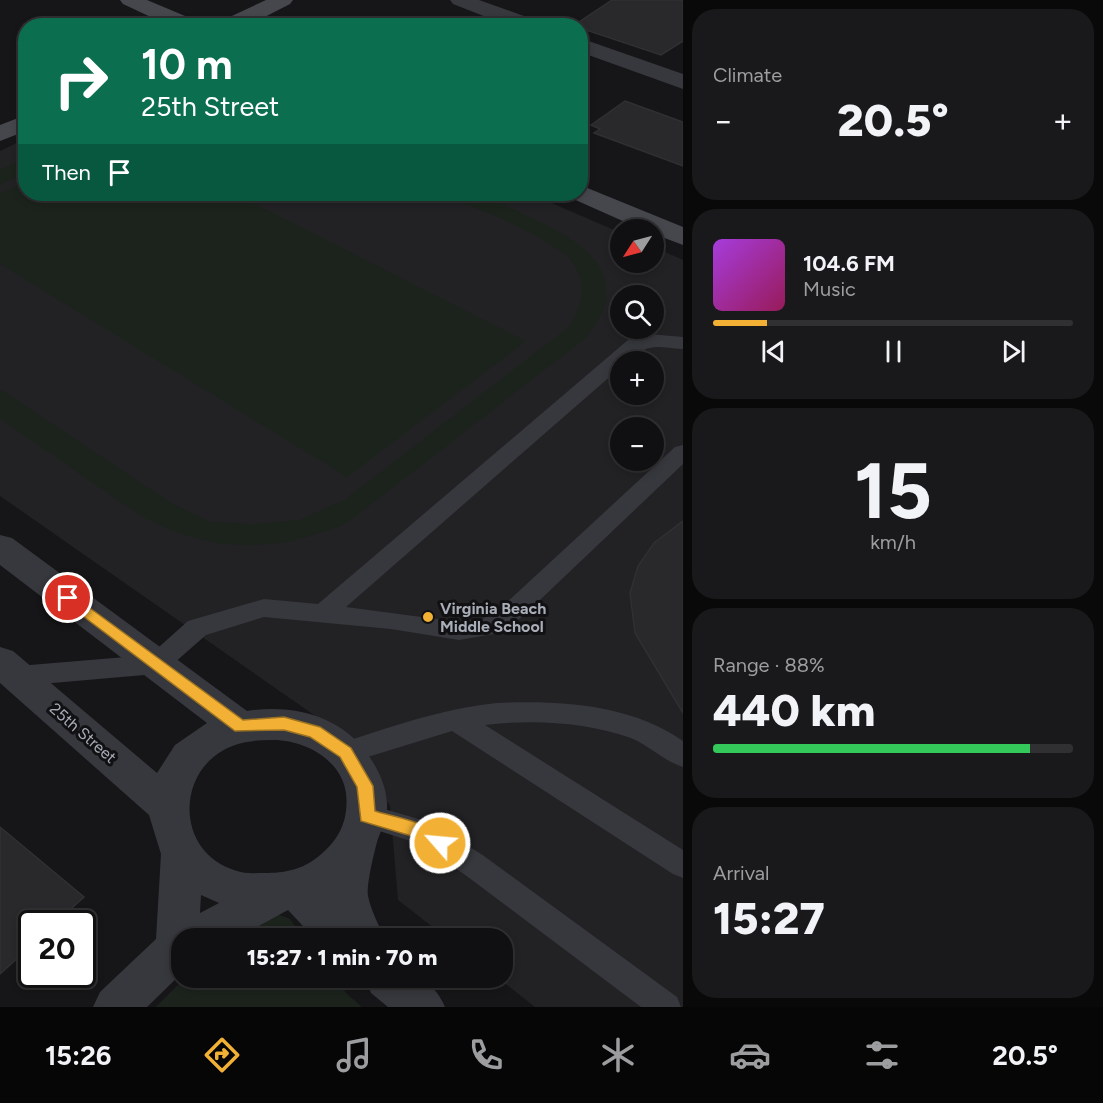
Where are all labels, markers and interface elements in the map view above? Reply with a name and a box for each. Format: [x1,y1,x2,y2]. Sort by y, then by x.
text: 10 m [141,39,233,90]
icon: right [42,42,120,120]
text: Climate [713,63,782,87]
text: 25th Street [141,90,279,123]
text: 20.5° [837,93,949,147]
text: − [713,101,734,140]
text: + [1052,101,1073,140]
icon: arrive [103,156,136,189]
text: Then [42,159,91,186]
north arrow [610,219,664,273]
map controls [610,219,664,471]
text: 104.6 FM [803,250,895,277]
text: Music [803,277,856,301]
button: search [610,285,664,339]
icon: previous [757,335,790,368]
icon: pause [877,335,910,368]
icon: next [997,335,1030,368]
button: + [610,351,664,405]
button: − [610,417,664,471]
text: 15 [854,444,932,538]
text: km/h [870,530,916,554]
pin [42,572,93,623]
icon: arrive [51,581,84,614]
place label: Virginia Beach Middle School [440,599,546,636]
marker: Virginia Beach Middle School [421,610,435,624]
text: Range · 88% [713,653,825,677]
text: 440 km [713,683,875,737]
street label: 25th Street [46,699,120,767]
position arrow [408,811,472,875]
text: Arrival [713,861,769,885]
text: 15:27 [713,891,825,945]
speed limit sign: 20 [18,910,96,988]
text: 15:27 · 1 min · 70 m [247,944,437,971]
icon: directions [201,1034,243,1076]
icon: music [333,1034,375,1076]
icon: phone [465,1034,507,1076]
icon: climate [597,1034,639,1076]
icon: car [729,1034,771,1076]
icon: filters [861,1034,903,1076]
text: 15:26 [45,1039,111,1072]
text: 20.5° [992,1039,1058,1072]

